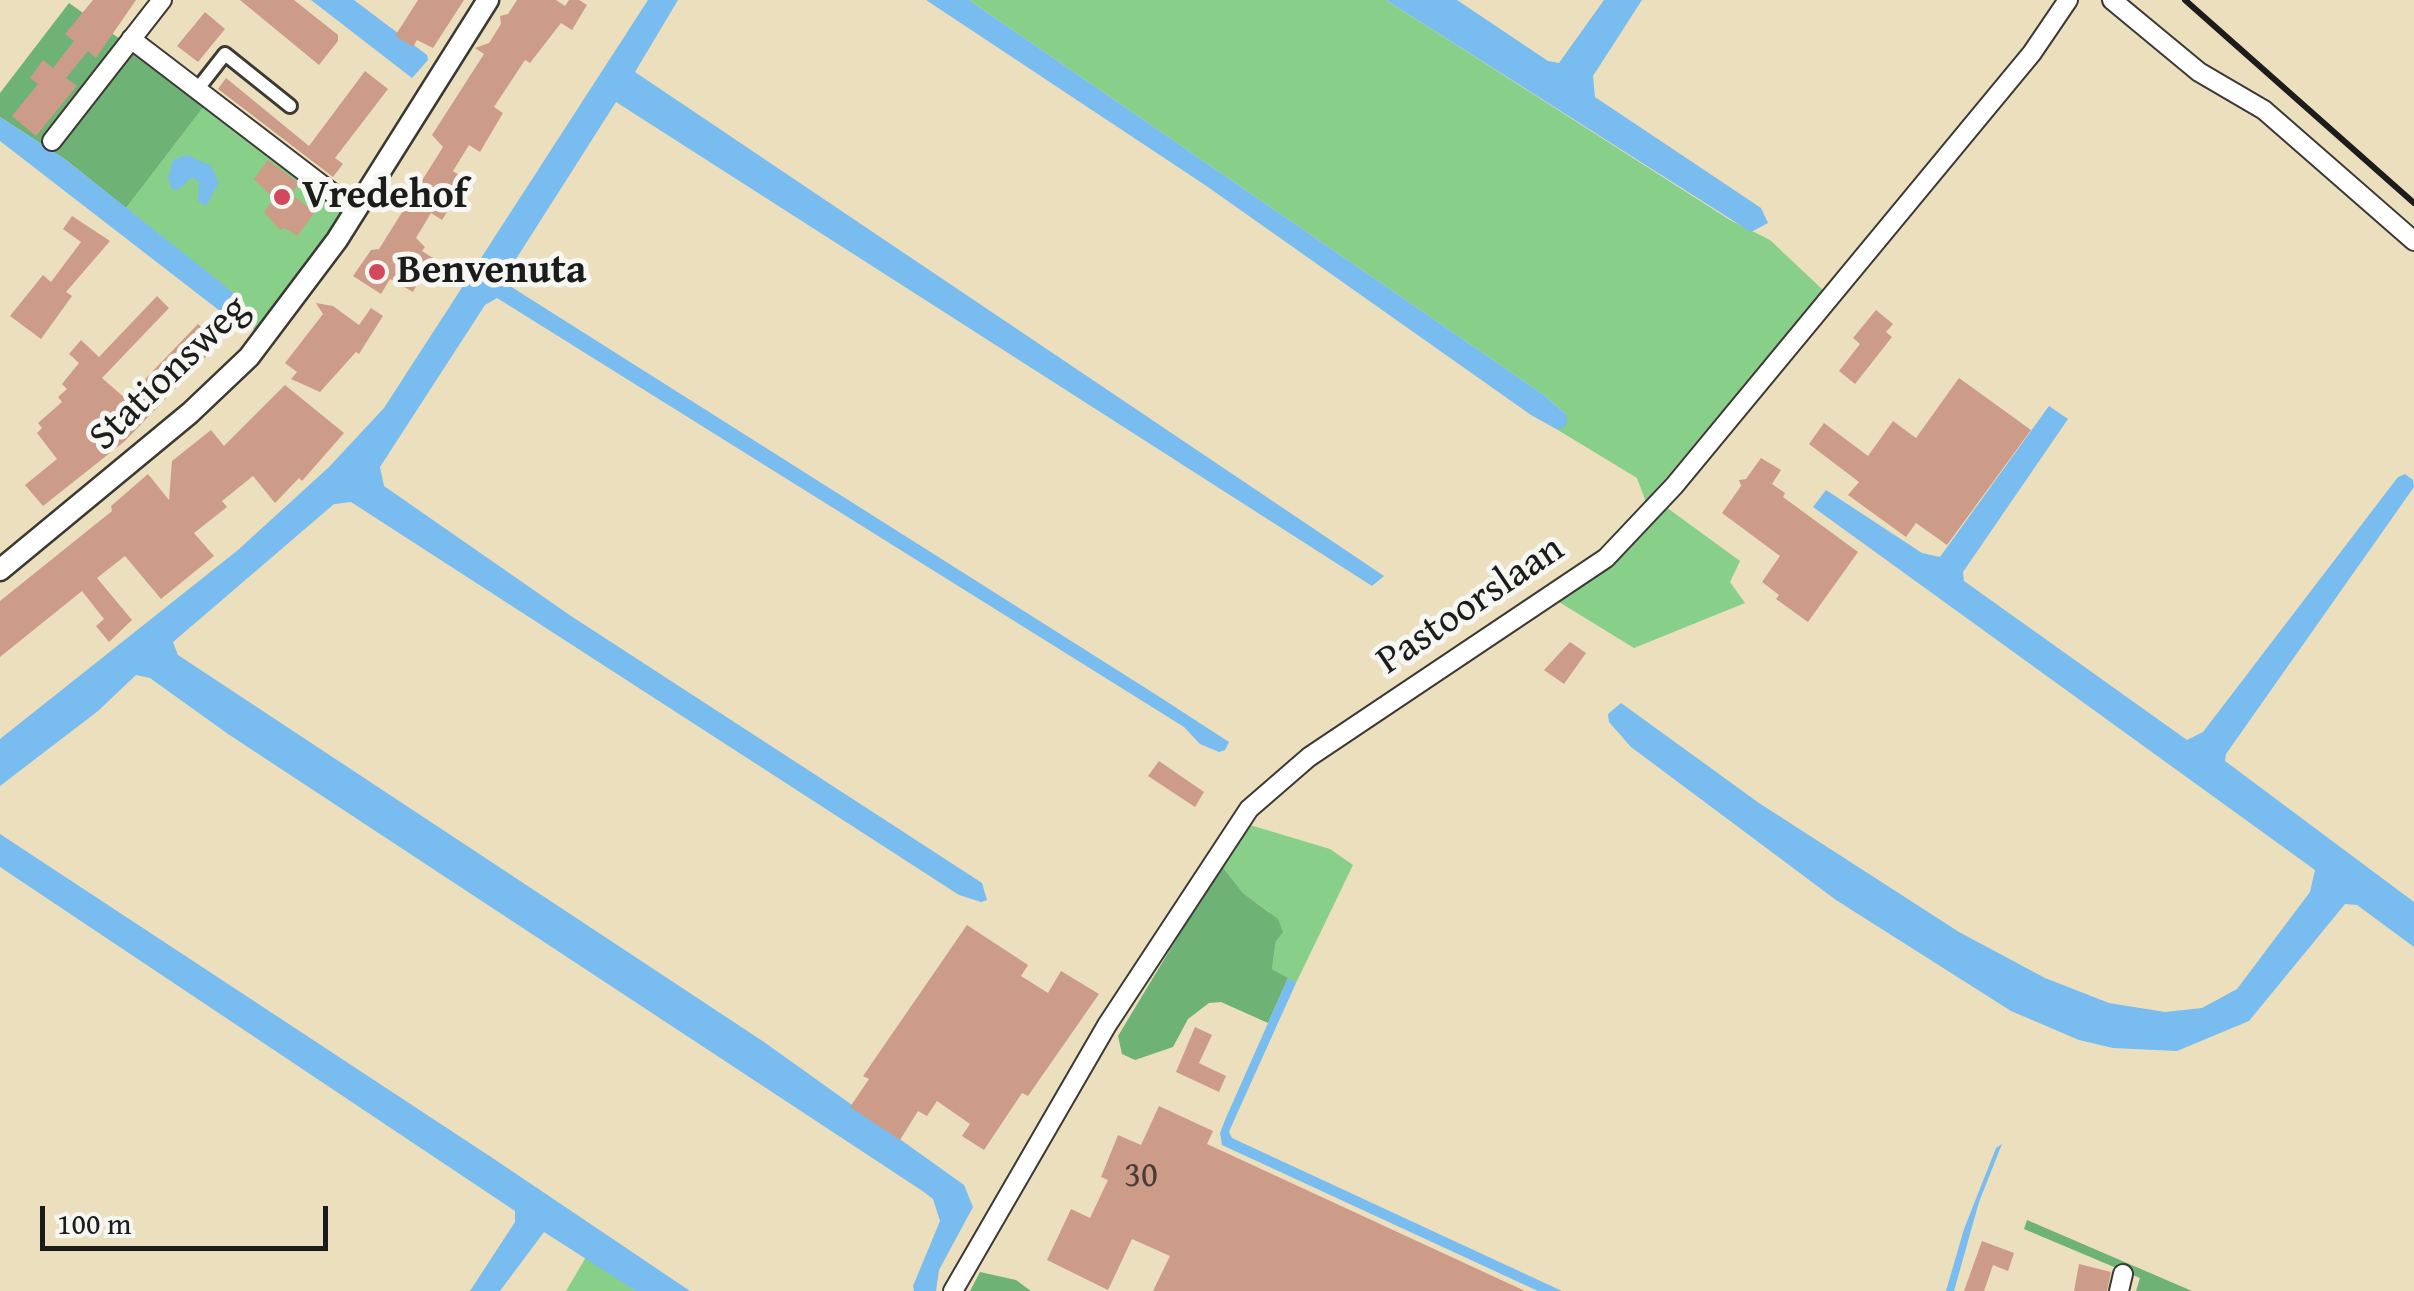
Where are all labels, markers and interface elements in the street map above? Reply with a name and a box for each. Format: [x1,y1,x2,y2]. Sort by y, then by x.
place label: Vredehof [302,173,468,221]
marker: Vredehof [271,186,293,208]
place label: Benvenuta [397,248,586,296]
marker: Benvenuta [366,261,388,283]
street label: Stationsweg [80,286,260,462]
street label: Pastoorslaan [1368,526,1574,686]
house number: 30 [1124,1156,1158,1198]
scale bar [45,1186,332,1248]
text: 100 m [57,1201,131,1245]

